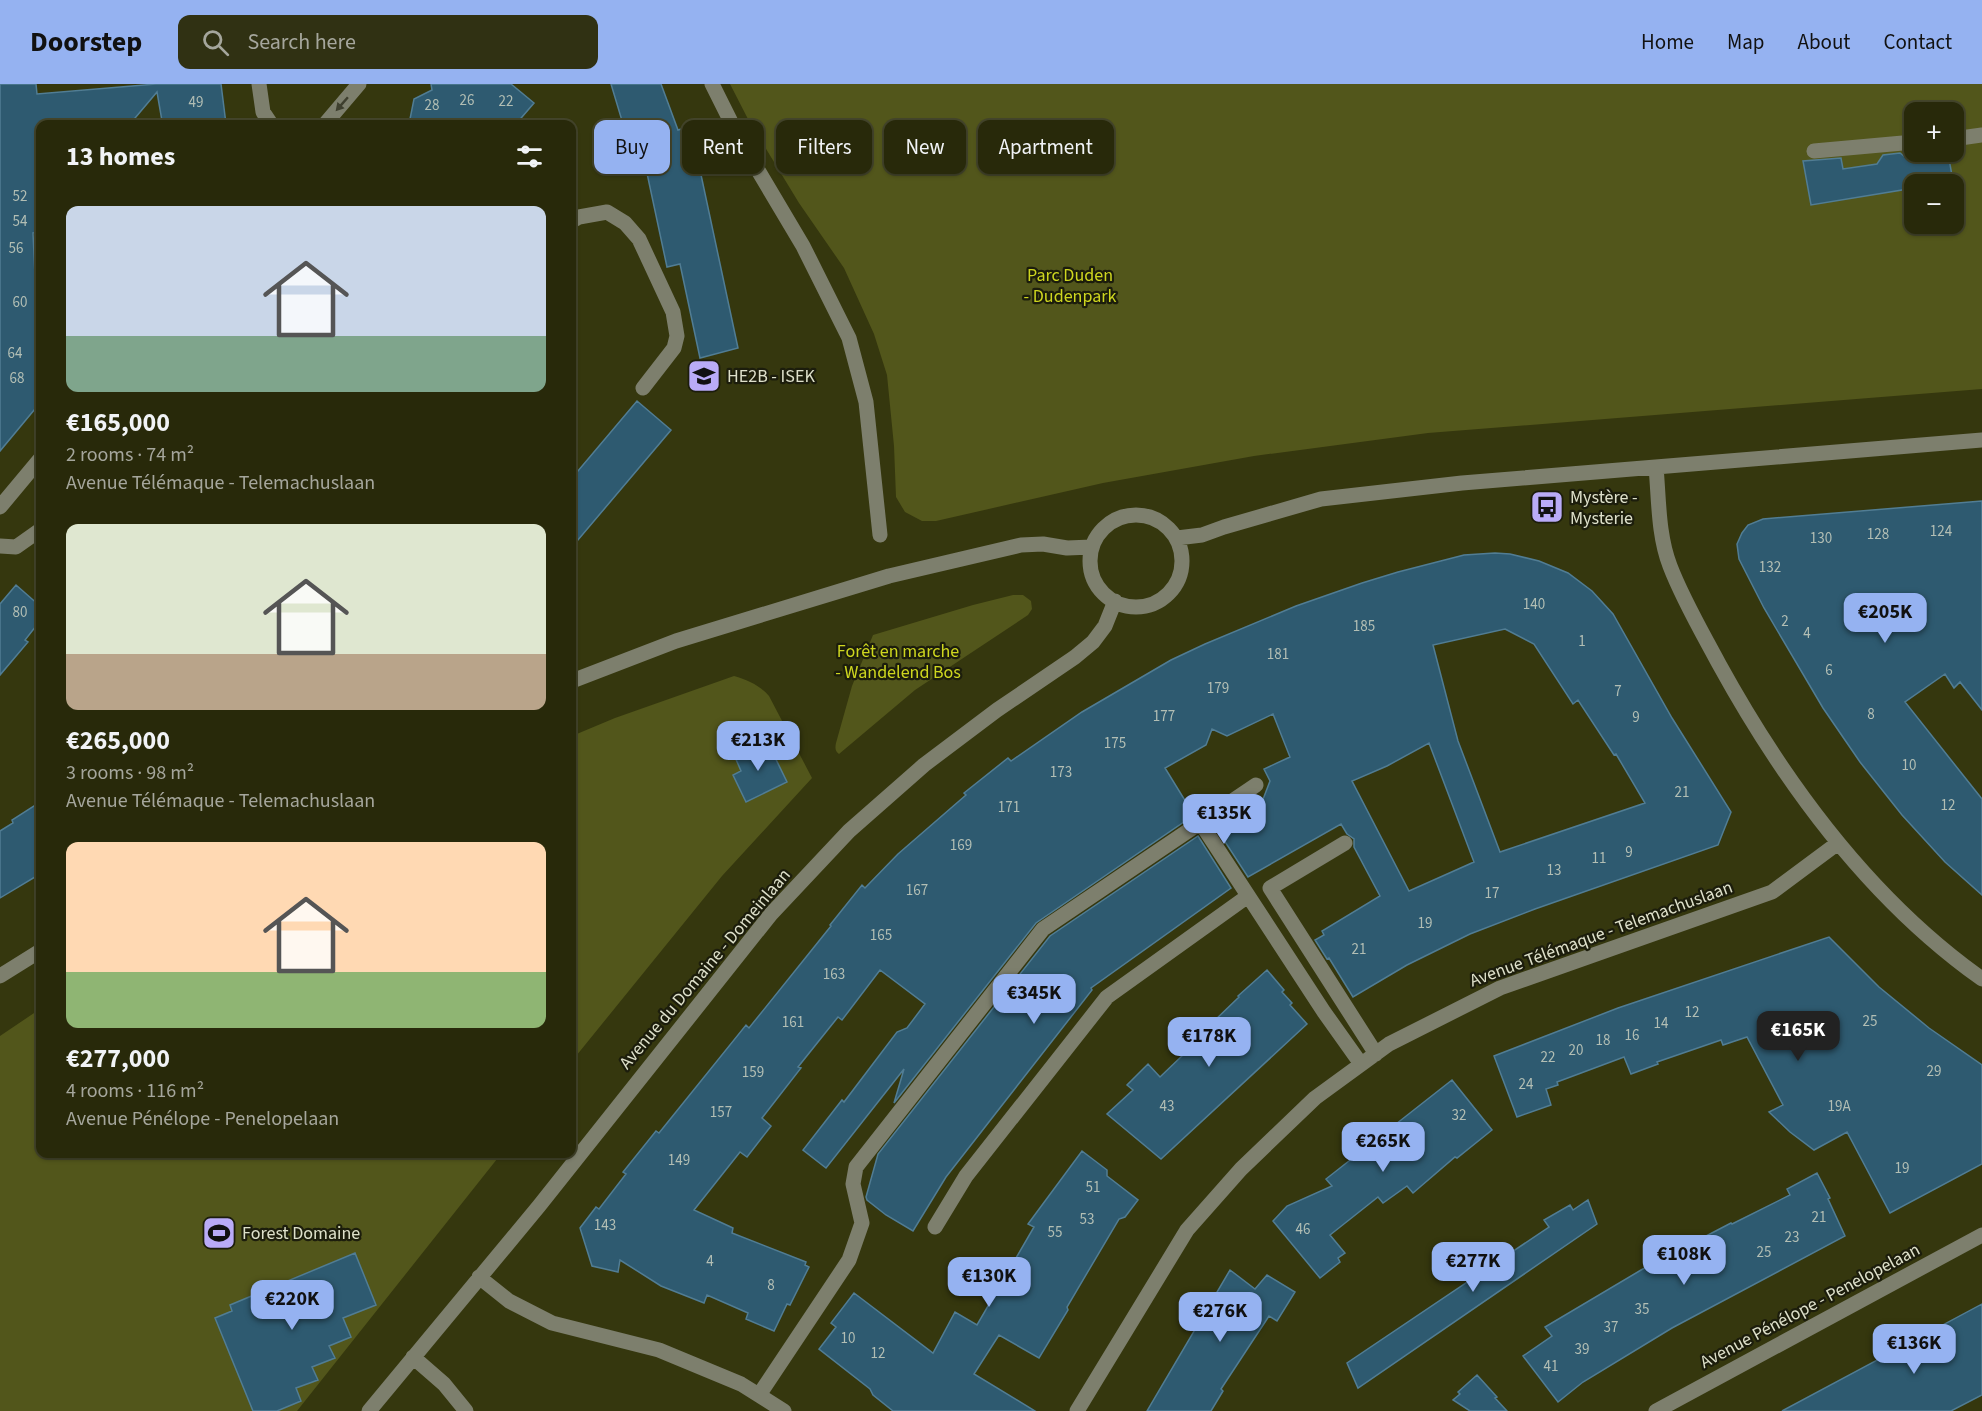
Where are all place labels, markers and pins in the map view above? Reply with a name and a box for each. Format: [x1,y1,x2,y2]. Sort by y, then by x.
school or university icon: HE2B - ISEK [686,358,722,394]
place label: HE2B - ISEK [727,364,815,389]
place label: Mystère - Mysterie [1570,485,1638,531]
bus stop icon: Mystère - Mysterie [1529,489,1565,525]
pin: €205K [1843,593,1927,644]
pin: €213K [716,721,800,772]
pin: €135K [1182,794,1266,845]
pin: €345K [992,974,1076,1025]
pin: €165K [1756,1011,1840,1062]
pin: €178K [1167,1017,1251,1068]
pin: €265K [1341,1122,1425,1173]
sports icon: Forest Domaine [201,1215,237,1251]
place label: Forest Domaine [242,1221,360,1246]
pin: €108K [1642,1235,1726,1286]
pin: €277K [1431,1242,1515,1293]
pin: €130K [947,1257,1031,1308]
pin: €220K [250,1280,334,1331]
pin: €276K [1178,1292,1262,1343]
pin: €136K [1872,1324,1956,1375]

